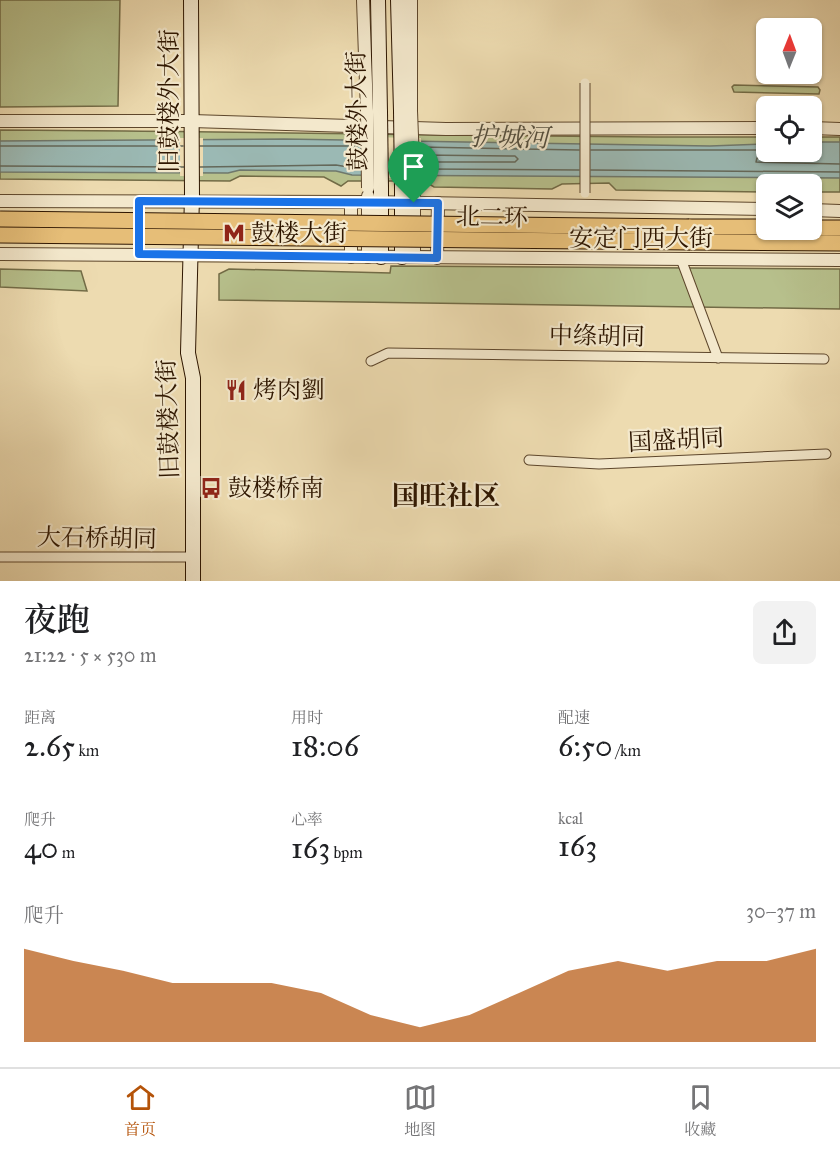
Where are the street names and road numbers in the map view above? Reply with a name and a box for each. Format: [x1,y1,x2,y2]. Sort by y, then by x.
street label: 旧鼓楼外大街 [154,29,184,173]
street label: 鼓楼外大街 [341,51,373,171]
street label: 北二环 [456,201,528,233]
street label: 安定门西大街 [569,223,713,253]
street label: 中绦胡同 [549,320,645,352]
street label: 旧鼓楼大街 [151,359,185,479]
street label: 国盛胡同 [627,423,725,457]
street label: 大石桥胡同 [37,522,157,554]

